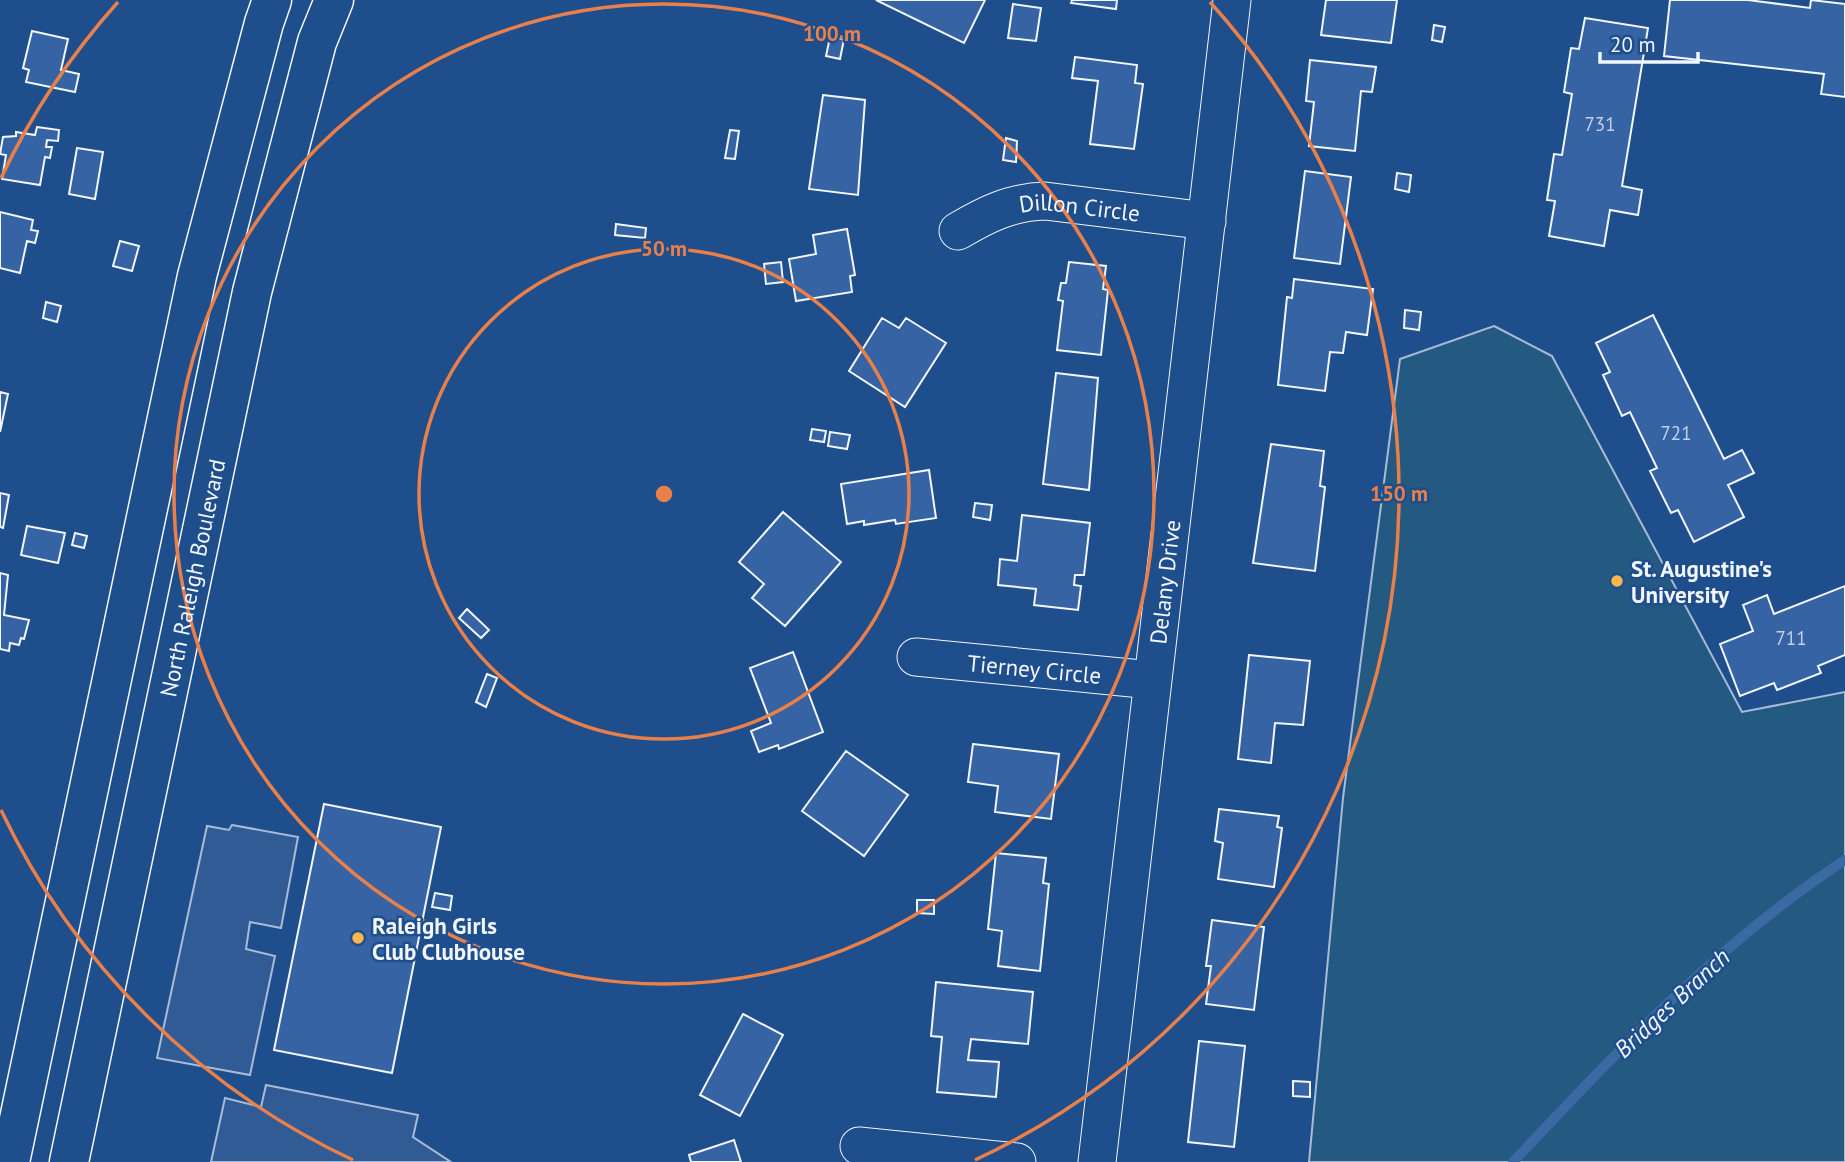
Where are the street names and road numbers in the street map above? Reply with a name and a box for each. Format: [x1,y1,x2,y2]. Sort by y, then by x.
street label: Dillon Circle [1017,186,1142,227]
street label: North Raleigh Boulevard [153,456,231,699]
street label: Delany Drive [1143,518,1186,646]
street label: Tierney Circle [966,648,1103,689]

